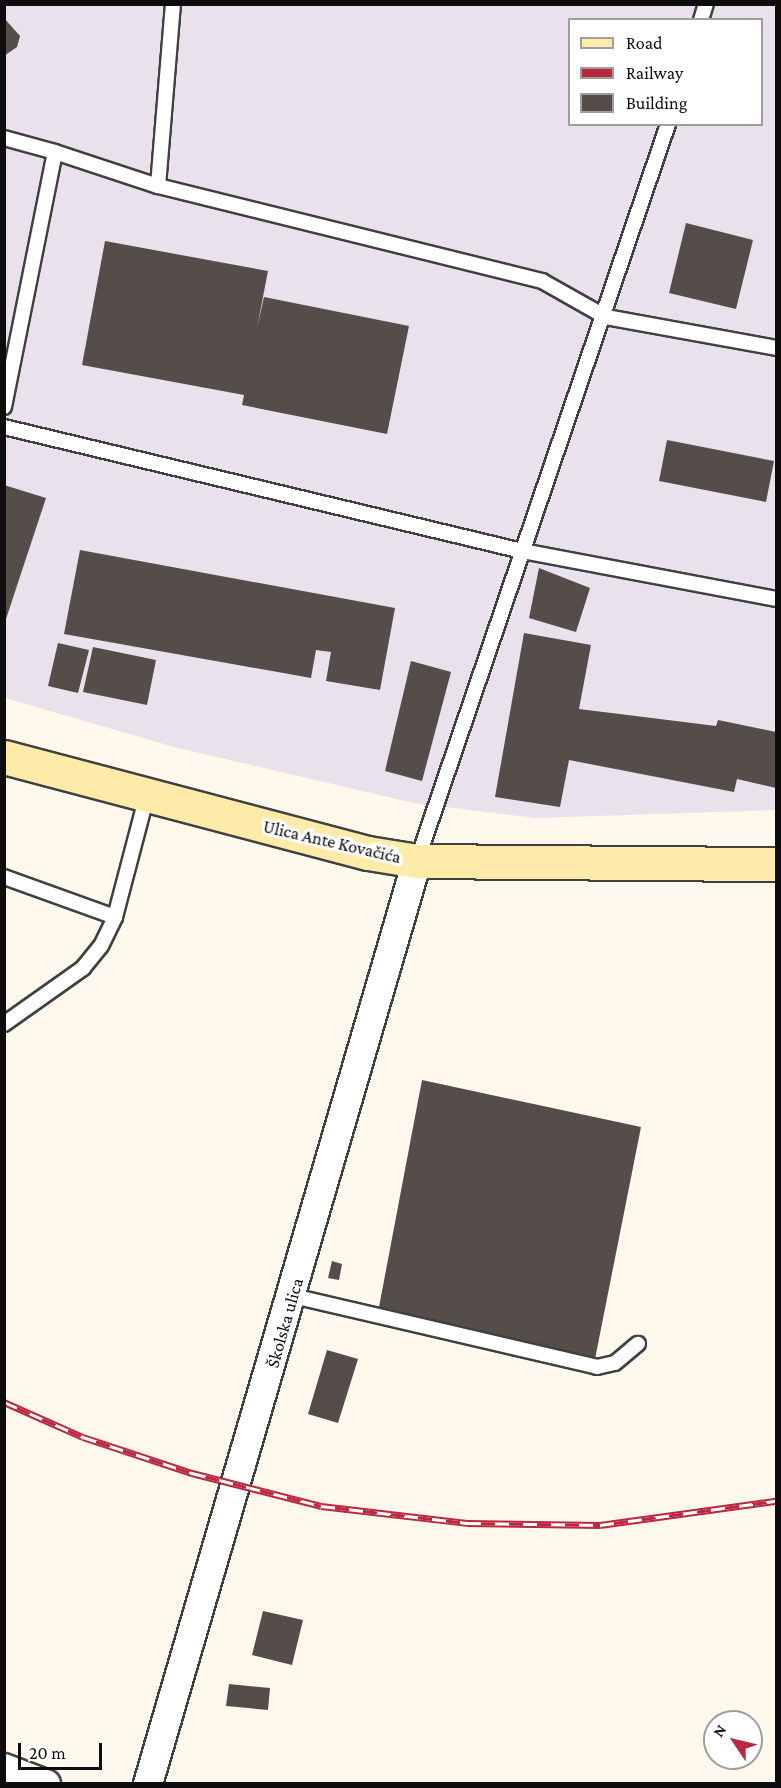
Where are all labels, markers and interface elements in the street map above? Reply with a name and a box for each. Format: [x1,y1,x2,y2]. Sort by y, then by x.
legend [568,18,763,126]
text: Road [626,33,663,53]
text: Railway [626,63,683,83]
text: Building [626,93,687,113]
street label: Ulica Ante Kovačića [261,816,403,868]
street label: Školska ulica [262,1276,308,1370]
north arrow [703,1710,763,1770]
text: N [709,1721,730,1740]
scale bar [21,1731,105,1769]
text: 20 m [29,1743,66,1763]

